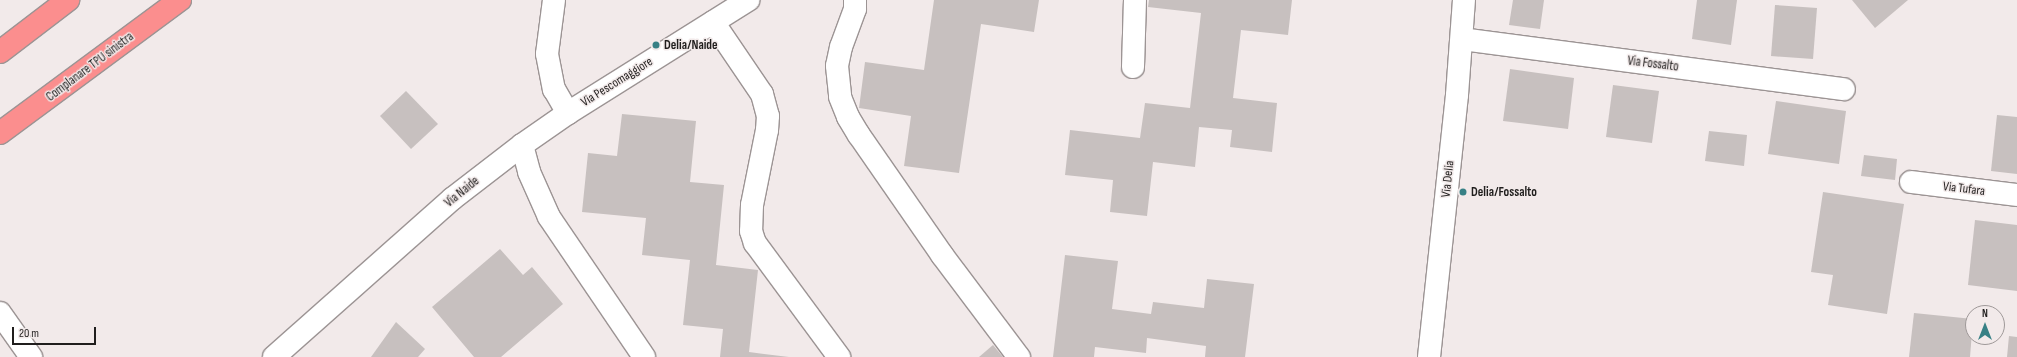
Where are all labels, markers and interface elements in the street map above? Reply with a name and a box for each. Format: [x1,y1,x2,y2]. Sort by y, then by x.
street label: Complanare TPU sinistra [43,29,137,105]
place label: Delia/Naide [664,37,718,53]
marker: Delia/Naide [651,40,661,50]
street label: Via Fossalto [1627,53,1679,75]
street label: Via Pescomaggiore [578,54,656,110]
street label: Via Delia [1438,160,1458,198]
street label: Via Naide [442,173,482,211]
street label: Via Tufara [1942,179,1986,199]
place label: Delia/Fossalto [1471,184,1537,200]
marker: Delia/Fossalto [1458,187,1468,197]
north arrow [1965,305,2005,345]
text: N [1982,307,1988,320]
scale bar [14,319,98,345]
text: 20 m [19,326,39,341]

